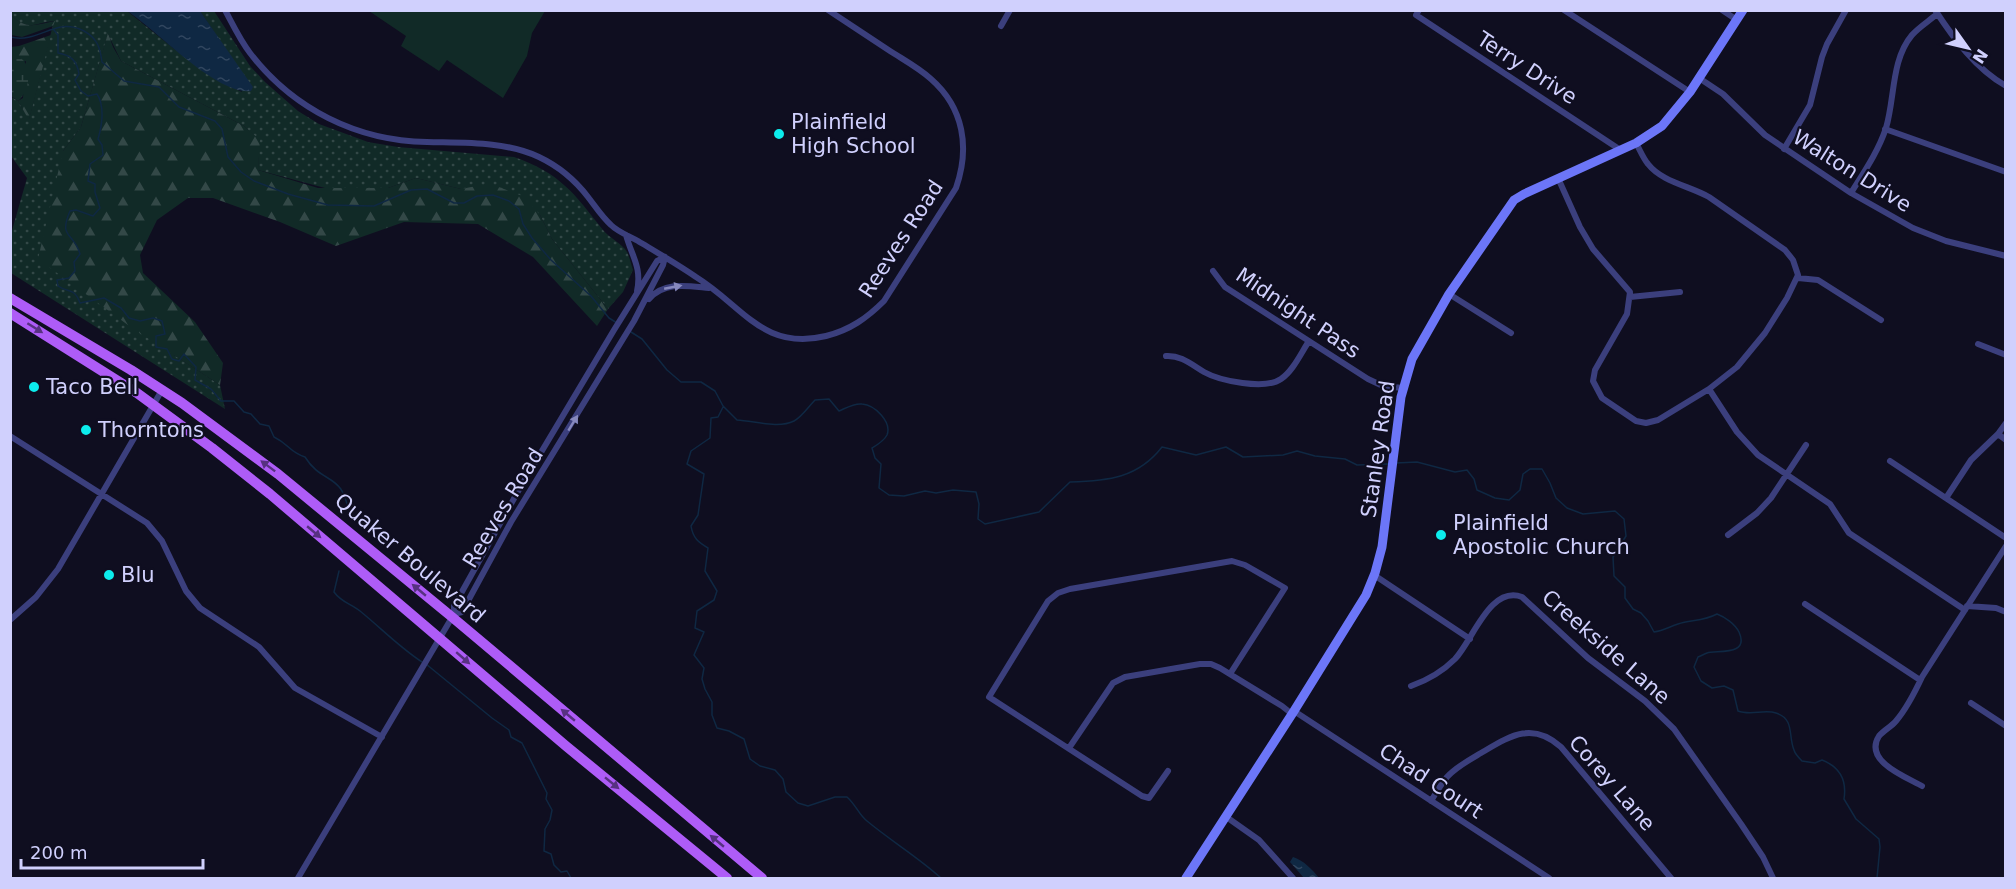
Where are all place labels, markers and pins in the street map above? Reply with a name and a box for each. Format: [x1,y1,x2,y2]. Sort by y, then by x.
place label: Plainfield High School [791,110,916,158]
marker: Plainfield High School [772,127,786,141]
place label: Taco Bell [45,375,138,399]
marker: Taco Bell [27,380,41,394]
place label: Thorntons [97,418,204,442]
marker: Thorntons [79,423,93,437]
place label: Plainfield Apostolic Church [1453,511,1630,559]
marker: Plainfield Apostolic Church [1434,528,1448,542]
place label: Blu [121,563,155,587]
marker: Blu [102,568,116,582]

